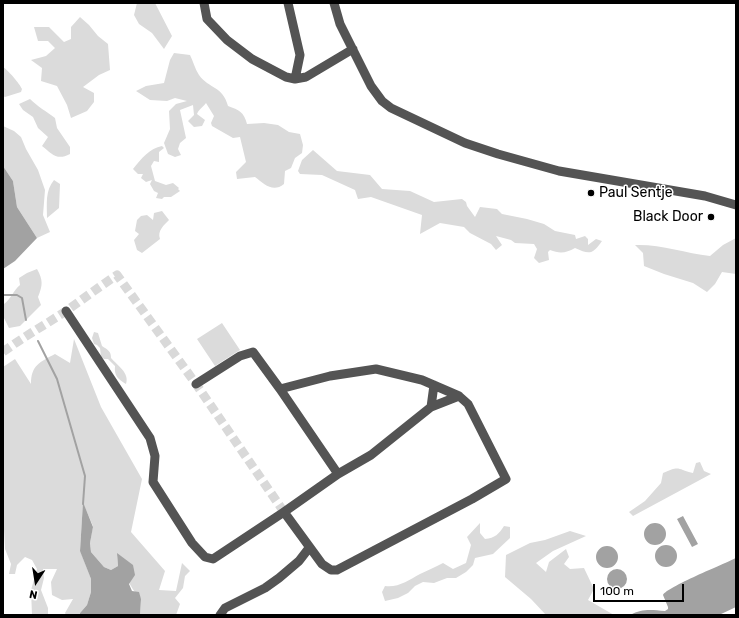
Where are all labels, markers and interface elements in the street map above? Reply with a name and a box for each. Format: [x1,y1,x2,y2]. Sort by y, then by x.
place label: Paul Sentje [599,185,673,201]
marker: Paul Sentje [586,188,596,198]
place label: Black Door [633,209,703,225]
marker: Black Door [706,212,716,222]
north arrow [16,562,56,602]
scale bar [595,576,686,602]
text: 100 m [600,584,634,598]
text: N [28,587,39,601]

